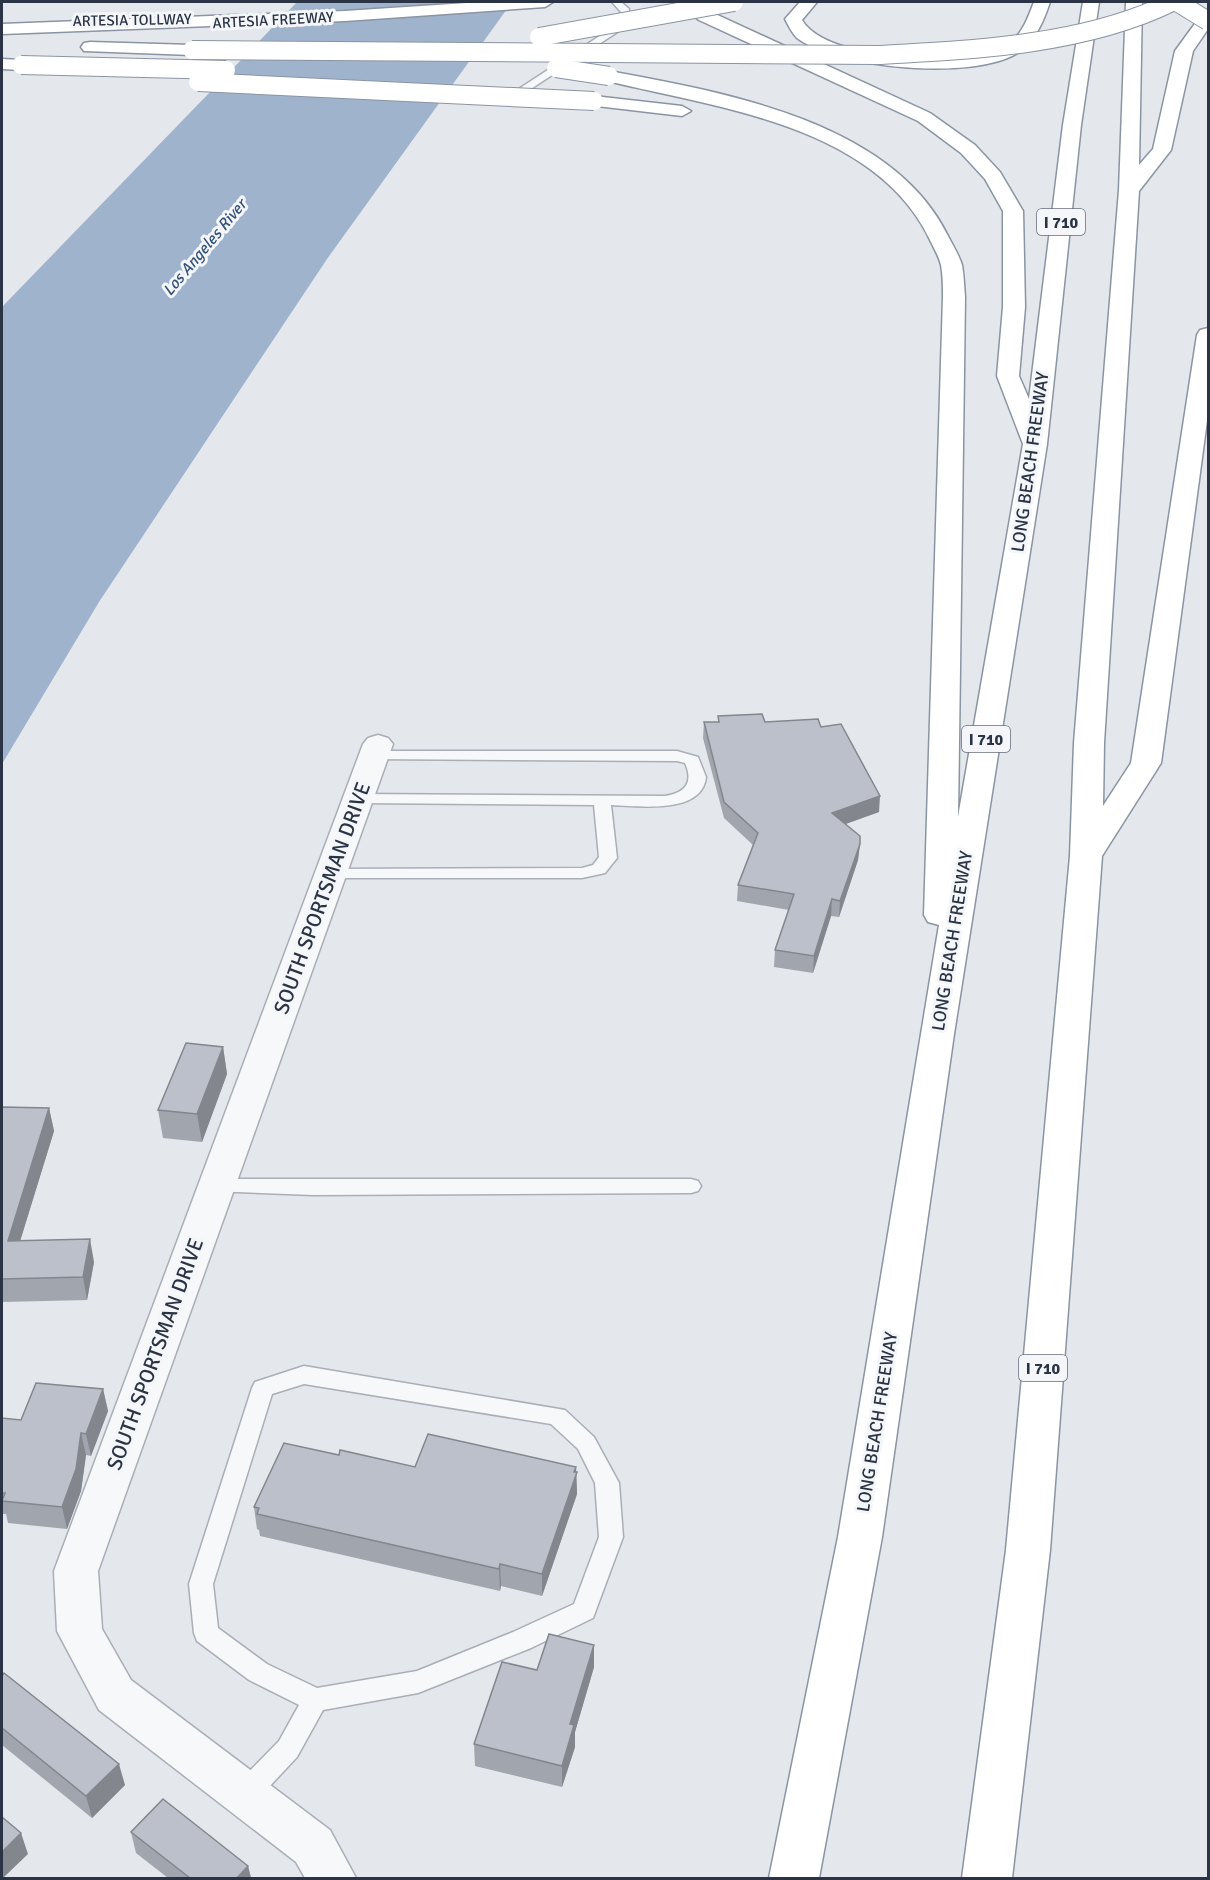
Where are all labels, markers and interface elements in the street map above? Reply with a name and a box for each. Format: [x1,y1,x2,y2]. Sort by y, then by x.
street label: ARTESIA FREEWAY [212,8,334,32]
street label: ARTESIA TOLLWAY [72,10,192,30]
water label: Los Angeles River [159,194,252,300]
road number: I 710 [1037,209,1085,235]
street label: LONG BEACH FREEWAY [1006,370,1054,554]
road number: I 710 [962,726,1010,752]
street label: SOUTH SPORTSMAN DRIVE [268,778,376,1018]
street label: LONG BEACH FREEWAY [927,849,977,1033]
street label: SOUTH SPORTSMAN DRIVE [101,1234,209,1474]
street label: LONG BEACH FREEWAY [852,1330,902,1514]
road number: I 710 [1019,1355,1067,1381]

